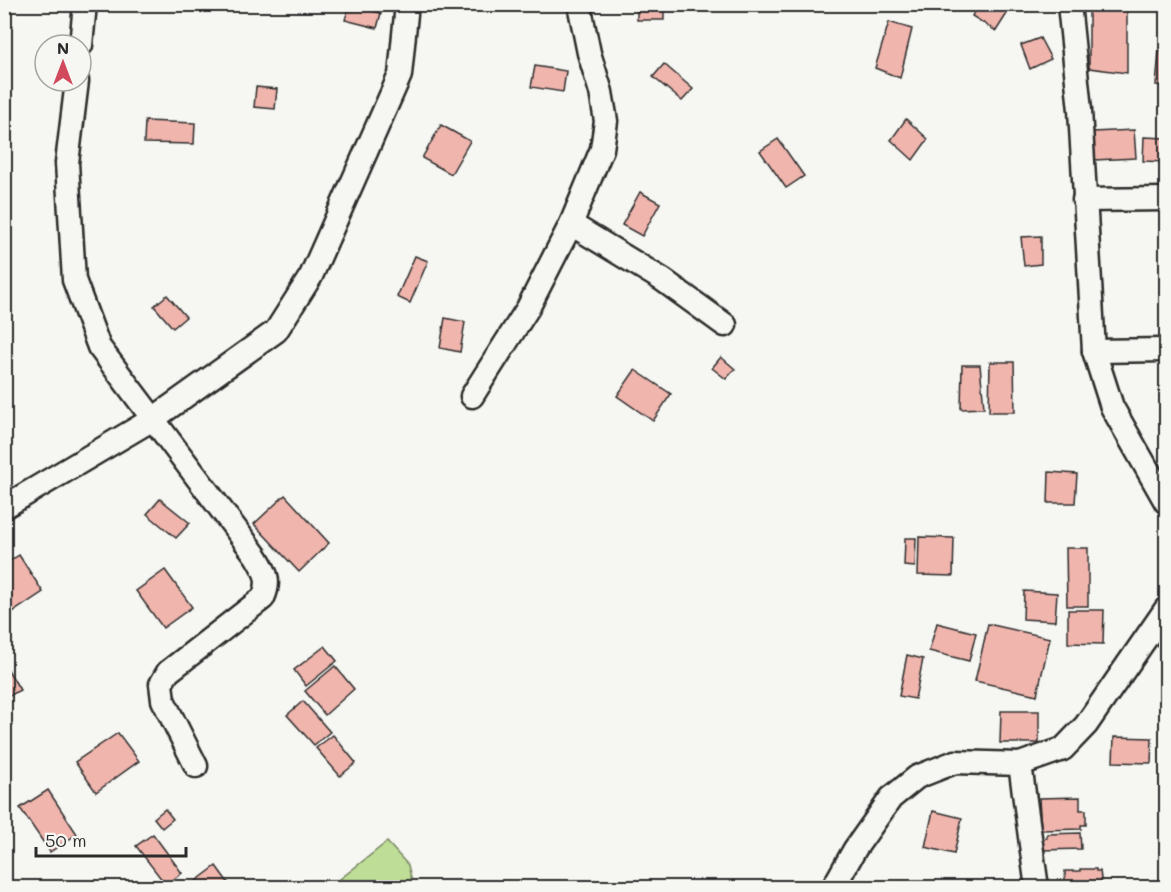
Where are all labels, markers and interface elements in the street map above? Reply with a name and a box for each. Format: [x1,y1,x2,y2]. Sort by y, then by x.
north arrow [33,33,93,93]
text: N [57,37,69,58]
scale bar [36,820,186,858]
text: 50 m [45,828,87,852]

